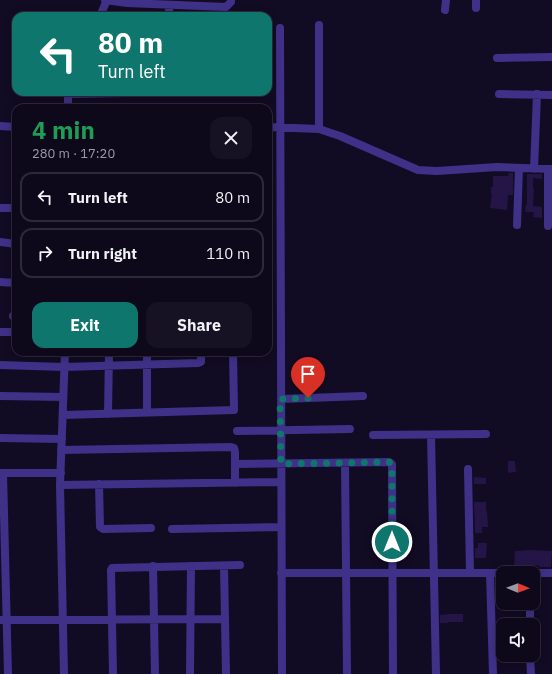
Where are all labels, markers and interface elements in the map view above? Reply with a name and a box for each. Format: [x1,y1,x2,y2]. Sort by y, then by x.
text: 80 m [98,24,163,61]
icon: left [32,28,84,80]
text: Turn left [98,60,166,83]
text: 4 min [32,114,95,146]
button: close [210,117,252,159]
text: 280 m · 17:20 [32,145,115,162]
icon: left [34,186,56,208]
text: Turn left [68,188,128,207]
text: 80 m [215,188,250,207]
icon: right [34,242,56,264]
text: Turn right [68,244,137,263]
text: 110 m [206,244,250,263]
button: Exit [32,302,138,348]
button: Share [146,302,252,348]
pin [291,357,325,398]
icon: arrive [297,363,319,385]
position arrow [371,521,413,563]
north arrow [496,566,540,610]
map controls [496,566,540,662]
button: sound [496,618,540,662]

